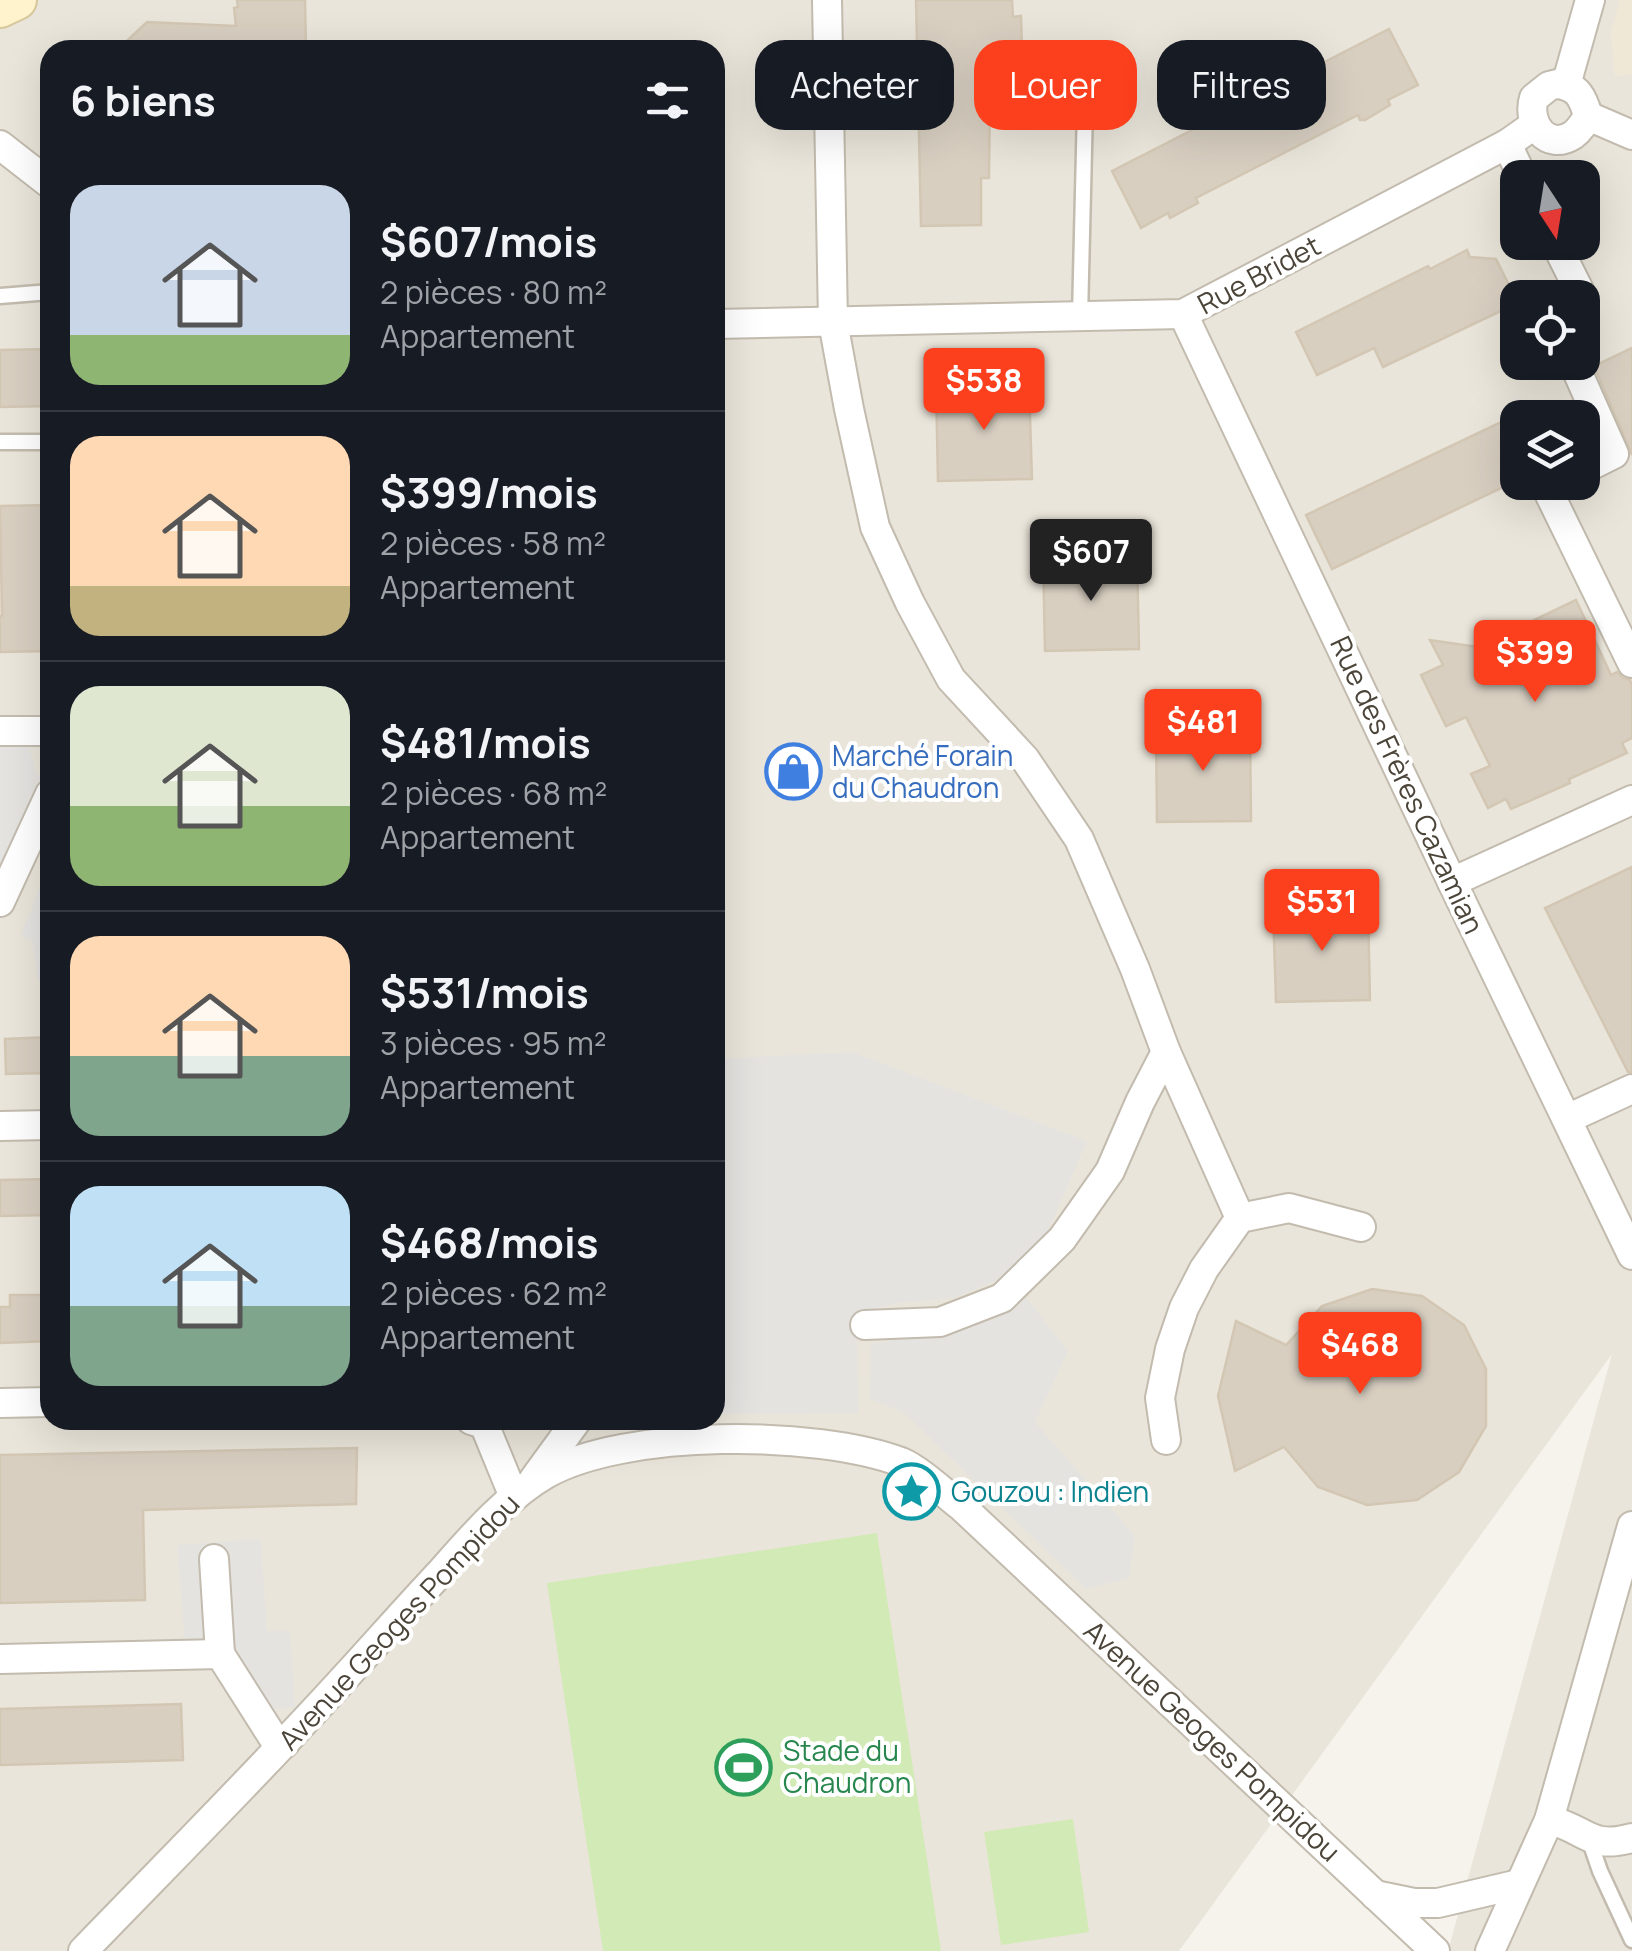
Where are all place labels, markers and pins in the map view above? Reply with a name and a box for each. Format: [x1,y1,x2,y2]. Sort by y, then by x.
pin: $538 [925,348,1043,433]
pin: $607 [1032,519,1150,604]
pin: $399 [1476,620,1594,705]
pin: $481 [1144,689,1262,774]
place label: Marché Forain du Chaudron [832,736,1014,806]
shop icon: Marché Forain du Chaudron [763,742,823,802]
pin: $531 [1263,869,1381,954]
pin: $468 [1301,1312,1419,1397]
place icon: Gouzou : Indien [882,1462,942,1522]
place label: Gouzou : Indien [951,1472,1149,1510]
place label: Stade du Chaudron [783,1731,911,1801]
sports icon: Stade du Chaudron [714,1737,774,1797]

